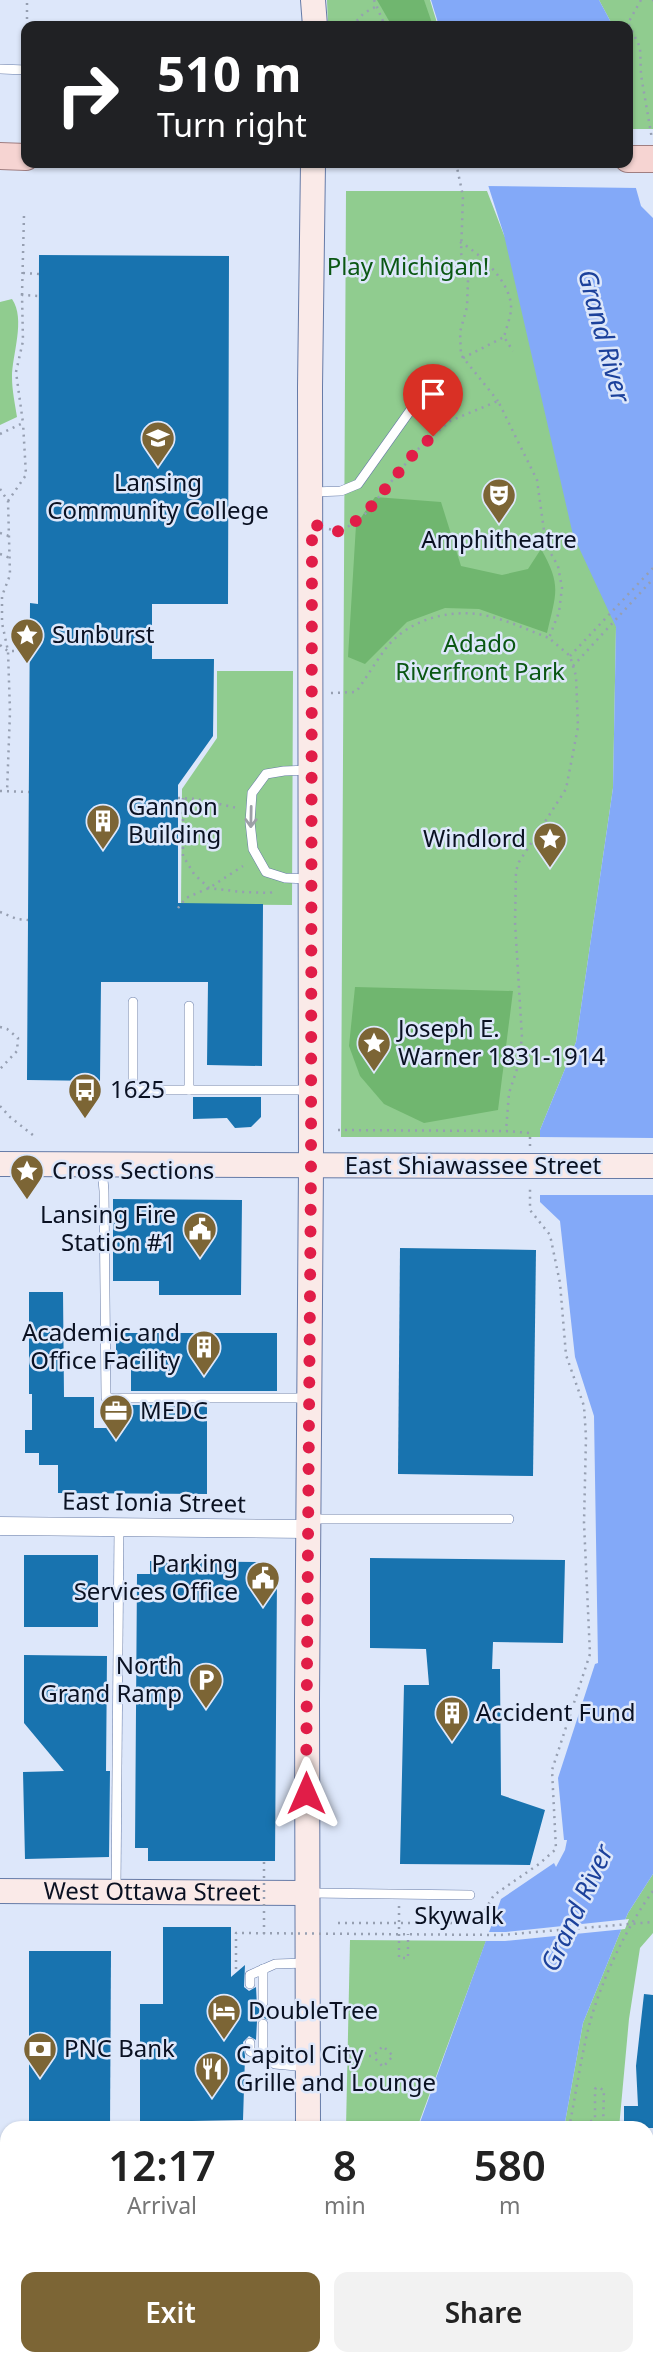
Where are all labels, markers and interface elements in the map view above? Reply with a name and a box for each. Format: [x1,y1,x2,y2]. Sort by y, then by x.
text: 510 m [157,40,302,106]
icon: right [42,49,133,140]
text: Turn right [157,103,307,146]
park label: Play Michigan! [327,249,489,282]
water label: Grand River [570,265,640,408]
pin [403,364,463,436]
icon: arrive [414,375,452,413]
school or university icon: Lansing Community College [139,419,177,468]
place label: Lansing Community College [47,465,269,526]
theatre icon: Amphitheatre [480,476,518,525]
place label: Amphitheatre [421,522,577,555]
place icon: Sunburst [8,616,46,665]
place label: Sunburst [52,617,155,650]
park label: Adado Riverfront Park [395,626,565,687]
place label: Gannon Building [128,789,221,850]
building icon: Gannon Building [84,802,122,851]
one-way arrow [244,805,258,828]
place icon: Windlord [531,820,569,869]
place label: Windlord [423,821,526,854]
place label: Joseph E. Warner 1831-1914 [396,1011,606,1072]
place icon: Joseph E. Warner 1831-1914 [355,1024,393,1073]
bus stop icon: 1625 [66,1071,104,1120]
place label: 1625 [110,1072,165,1105]
street label: East Shiawassee Street [345,1148,602,1181]
place icon: Cross Sections [8,1152,46,1201]
place label: Cross Sections [52,1153,214,1186]
place label: Lansing Fire Station #1 [40,1197,176,1258]
public building icon: Lansing Fire Station #1 [181,1210,219,1259]
place label: Academic and Office Facility [22,1315,181,1376]
building icon: Academic and Office Facility [185,1328,223,1377]
office icon: MEDC [97,1392,135,1441]
place label: MEDC [140,1393,208,1426]
street label: East Ionia Street [62,1483,246,1520]
place label: Parking Services Office [74,1546,238,1607]
public building icon: Parking Services Office [244,1559,282,1608]
place label: North Grand Ramp [40,1648,182,1709]
parking icon: North Grand Ramp [187,1661,225,1710]
building icon: Accident Fund [433,1694,471,1743]
place label: Accident Fund [476,1695,635,1728]
position arrow [269,1756,343,1830]
water label: Grand River [531,1837,622,1977]
street label: West Ottawa Street [43,1873,261,1908]
street label: Skywalk [414,1898,504,1931]
hotel icon: DoubleTree [205,1992,243,2041]
place label: DoubleTree [248,1993,378,2026]
bank icon: PNC Bank [21,2030,59,2079]
place label: PNC Bank [64,2031,175,2064]
place label: Capitol City Grille and Lounge [236,2037,436,2098]
restaurant icon: Capitol City Grille and Lounge [193,2050,231,2099]
text: 12:17 [108,2136,216,2193]
text: 8 [333,2136,357,2193]
text: 580 [474,2136,546,2193]
text: Arrival [127,2189,197,2221]
text: min [324,2189,366,2221]
text: m [499,2189,521,2221]
button: Exit [21,2272,320,2352]
button: Share [334,2272,633,2352]

